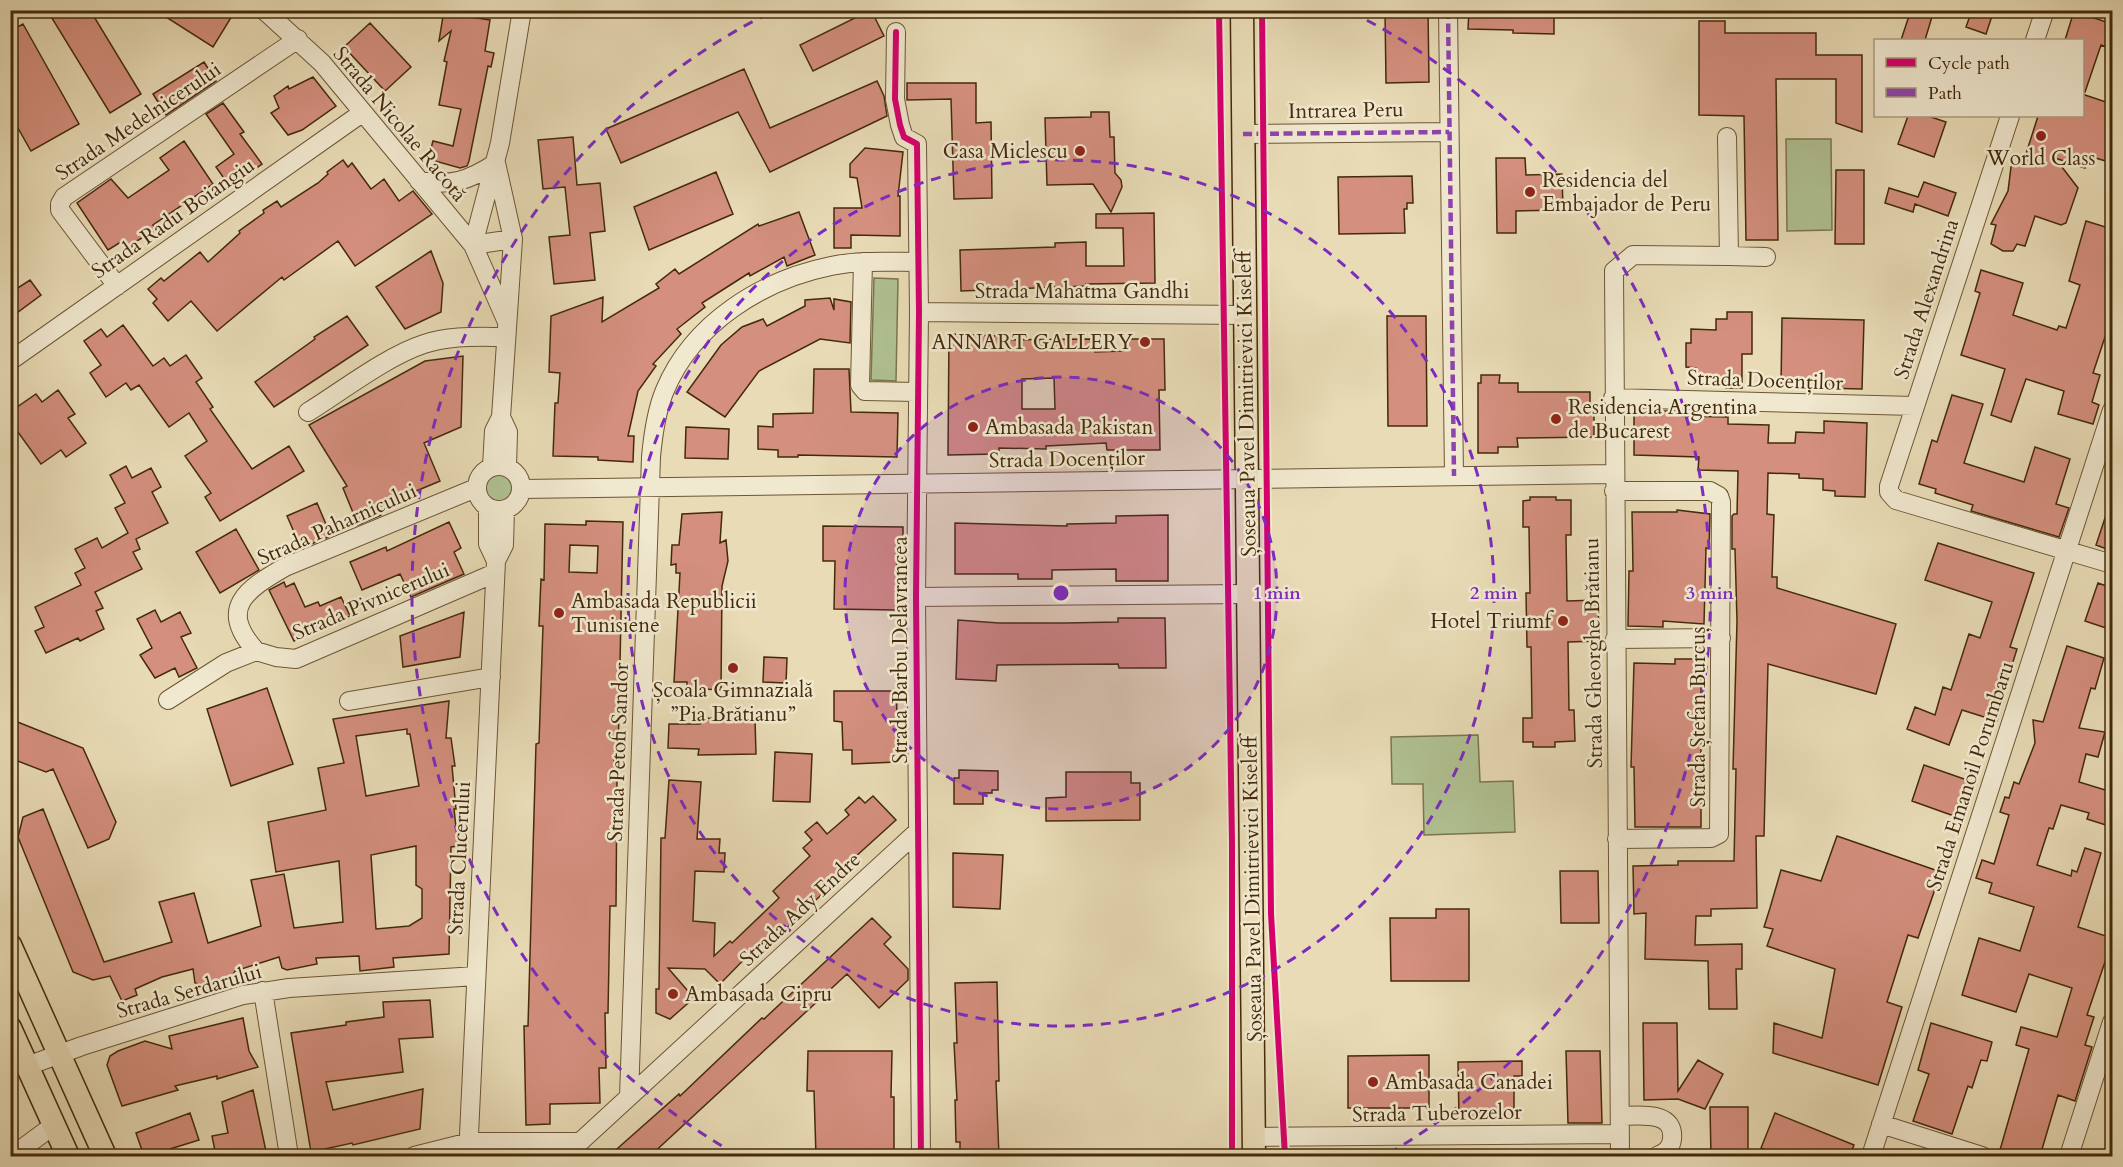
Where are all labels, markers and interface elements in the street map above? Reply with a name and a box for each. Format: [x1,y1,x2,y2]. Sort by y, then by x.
legend [1874,39,2084,117]
street label: Strada Nicolae Racotă [326,41,473,208]
text: Cycle path [1928,51,2010,76]
street label: Strada Medelnicerului [50,55,227,188]
text: Path [1928,81,1962,106]
street label: Intrarea Peru [1288,95,1404,126]
marker: World Class [2034,129,2048,143]
place label: Casa Miclescu [943,137,1068,166]
marker: Casa Miclescu [1073,144,1087,158]
place label: World Class [1986,144,2095,173]
street label: Strada Radu Boiangiu [86,151,261,286]
place label: Residencia del Embajador de Peru [1542,166,1711,219]
marker: Residencia del Embajador de Peru [1523,185,1537,199]
street label: Strada Alexandrina [1887,215,1966,383]
street label: Șoseaua Pavel Dimitrievici Kiseleff [1229,247,1264,557]
street label: Strada Mahatma Gandhi [975,277,1189,306]
place label: ANNART GALLERY [932,328,1133,357]
marker: ANNART GALLERY [1138,335,1152,349]
street label: Strada Docenților [1686,363,1844,398]
place label: Residencia Argentina de Bucarest [1568,393,1757,446]
marker: Residencia Argentina de Bucarest [1549,412,1563,426]
place label: Ambasada Pakistan [985,413,1153,442]
marker: Ambasada Pakistan [966,420,980,434]
street label: Strada Docenților [989,444,1146,475]
street label: Strada Paharnicului [253,476,421,573]
street label: Strada Barbu Delavrancea [886,536,915,764]
street label: Strada Gheorghe Brătianu [1577,537,1610,769]
street label: Strada Pivnicerului [288,555,454,648]
text: 1 min [1253,581,1301,606]
text: 2 min [1470,581,1518,606]
text: 3 min [1686,581,1734,606]
centre of rings [1051,583,1071,603]
place label: Ambasada Republicii Tunisiene [571,587,757,640]
marker: Ambasada Republicii Tunisiene [552,606,566,620]
place label: Hotel Triumf [1430,607,1555,636]
marker: Hotel Triumf [1556,614,1570,628]
street label: Strada Ștefan Burcuș [1684,626,1713,808]
street label: Strada Emanoil Porumbaru [1920,658,2021,895]
marker: Școala Gimnazială ”Pia Brătianu” [726,661,740,675]
street label: Strada Petofi Sandor [601,662,636,842]
place label: Școala Gimnazială ”Pia Brătianu” [653,676,813,729]
street label: Șoseaua Pavel Dimitrievici Kiseleff [1235,732,1270,1042]
street label: Strada Clucerului [441,780,478,936]
street label: Strada Ady Endre [733,846,867,973]
street label: Strada Serdarului [113,957,265,1026]
place label: Ambasada Cipru [685,980,832,1009]
marker: Ambasada Cipru [666,987,680,1001]
place label: Ambasada Canadei [1385,1068,1553,1097]
marker: Ambasada Canadei [1366,1075,1380,1089]
street label: Strada Tuberozelor [1352,1098,1522,1129]

